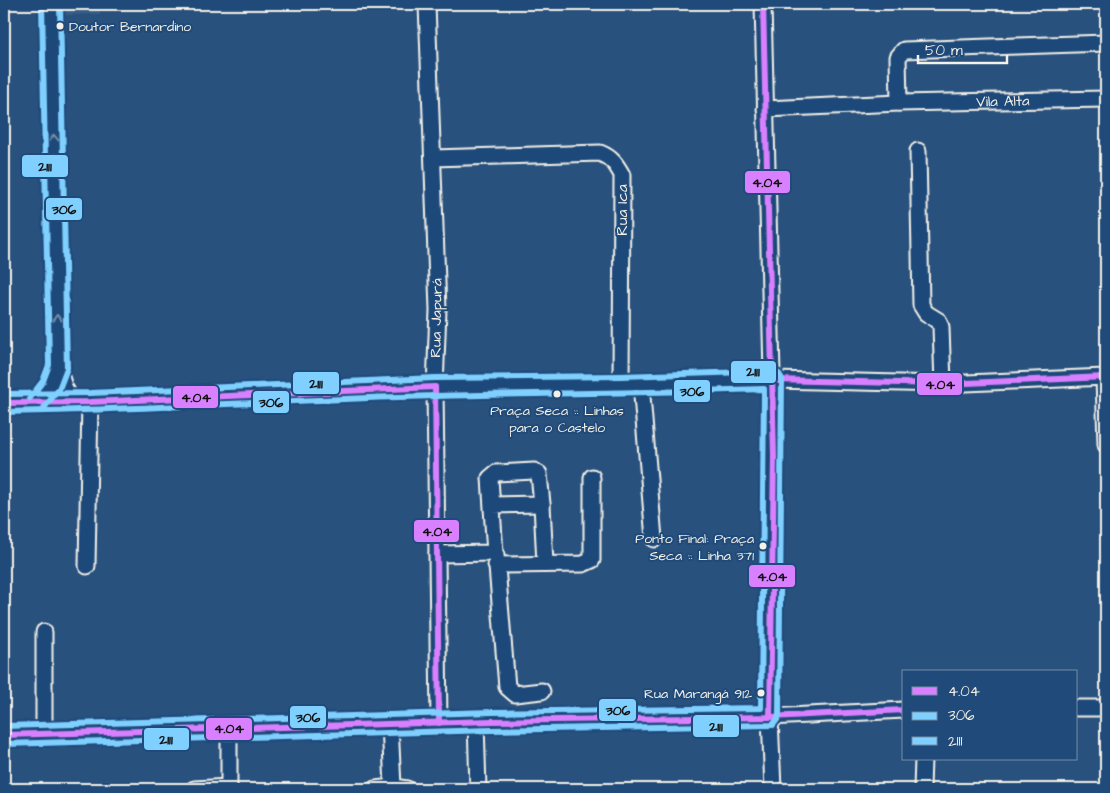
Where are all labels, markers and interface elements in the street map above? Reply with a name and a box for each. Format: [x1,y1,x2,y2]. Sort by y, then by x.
place label: Doutor Bernardino [69,17,191,37]
marker: Doutor Bernardino [55,21,65,31]
scale bar [918,32,1006,64]
text: 50 m [925,40,963,61]
street label: Vila Alta [976,90,1030,113]
one-way arrow [48,134,59,142]
line badge: 2111 [21,154,69,178]
text: 2111 [37,157,52,177]
line badge: 4.04 [744,170,791,194]
text: 4.04 [752,173,782,193]
street label: Rua Ica [612,184,633,236]
line badge: 306 [45,197,83,221]
text: 306 [51,200,77,220]
street label: Rua Japurá [425,278,448,358]
one-way arrow [52,314,62,322]
line badge: 2111 [730,360,777,384]
text: 2111 [745,362,760,382]
line badge: 2111 [292,371,340,395]
line badge: 4.04 [916,372,963,396]
text: 2111 [308,374,323,394]
text: 4.04 [925,375,955,395]
line badge: 306 [673,379,711,403]
text: 306 [679,382,705,402]
line badge: 4.04 [172,385,219,409]
text: 4.04 [181,388,211,408]
marker: Praça Seca :: Linhas para o Castelo [552,389,562,399]
line badge: 306 [252,390,290,414]
text: 306 [258,393,284,413]
place label: Praça Seca :: Linhas para o Castelo [490,401,624,438]
line badge: 4.04 [413,519,460,543]
text: 4.04 [422,522,452,542]
place label: Ponto Final: Praça Seca :: Linha 371 [635,529,754,566]
marker: Ponto Final: Praça Seca :: Linha 371 [758,541,768,551]
line badge: 4.04 [748,564,796,588]
text: 4.04 [757,567,787,587]
legend [902,670,1078,760]
text: 4.04 [948,681,980,702]
place label: Rua Marangá 912 [644,684,752,704]
marker: Rua Marangá 912 [756,688,766,698]
line badge: 306 [598,698,637,722]
text: 306 [605,701,631,721]
line badge: 306 [289,705,327,729]
text: 306 [948,705,975,726]
text: 306 [295,708,321,728]
line badge: 2111 [692,714,740,738]
line badge: 4.04 [205,717,253,741]
text: 2111 [708,717,723,737]
text: 4.04 [214,719,244,739]
line badge: 2111 [143,727,190,751]
text: 2111 [158,730,173,750]
text: 2111 [948,731,962,752]

